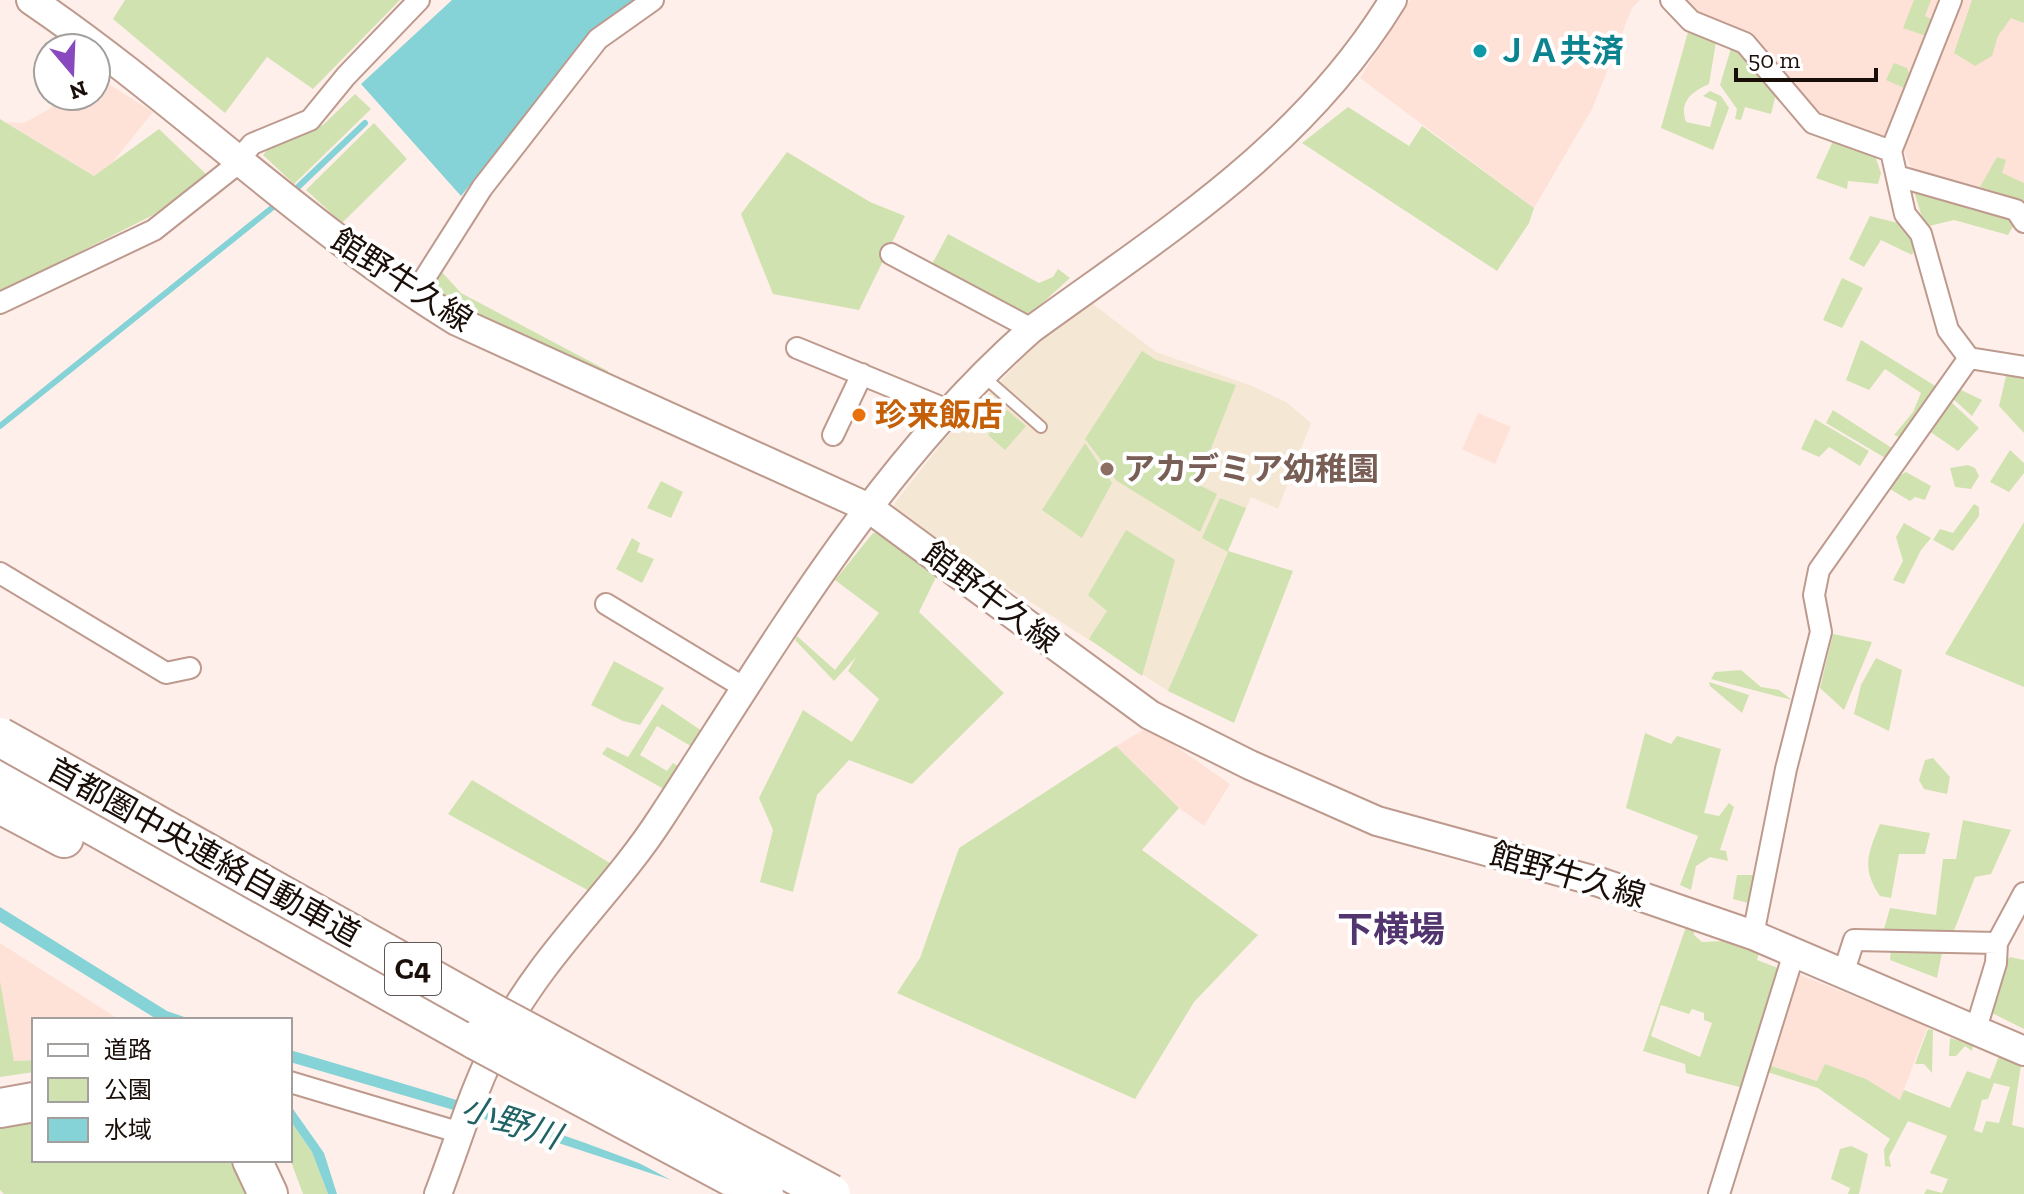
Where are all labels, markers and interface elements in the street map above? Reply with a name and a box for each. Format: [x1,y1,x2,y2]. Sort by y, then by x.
north arrow [32,32,112,112]
place label: ＪＡ共済 [1496,32,1624,70]
scale bar [1736,32,1876,82]
marker: ＪＡ共済 [1471,42,1489,60]
text: 50 m [1748,45,1801,74]
text: N [66,75,91,106]
street label: 館野牛久線 [325,220,479,340]
place label: 珍来飯店 [875,396,1003,434]
marker: 珍来飯店 [850,406,868,424]
place label: アカデミア幼稚園 [1123,450,1379,488]
marker: アカデミア幼稚園 [1098,460,1116,478]
street label: 館野牛久線 [916,534,1066,660]
street label: 首都圏中央連絡自動車道 [41,750,367,954]
street label: 館野牛久線 [1486,835,1650,915]
district label: 下横場 [1337,908,1445,951]
road number: C4 [385,943,441,995]
legend [32,1018,292,1162]
text: 道路 [104,1035,152,1064]
text: 公園 [104,1075,152,1104]
water label: 小野川 [456,1087,569,1158]
text: 水域 [104,1115,152,1144]

